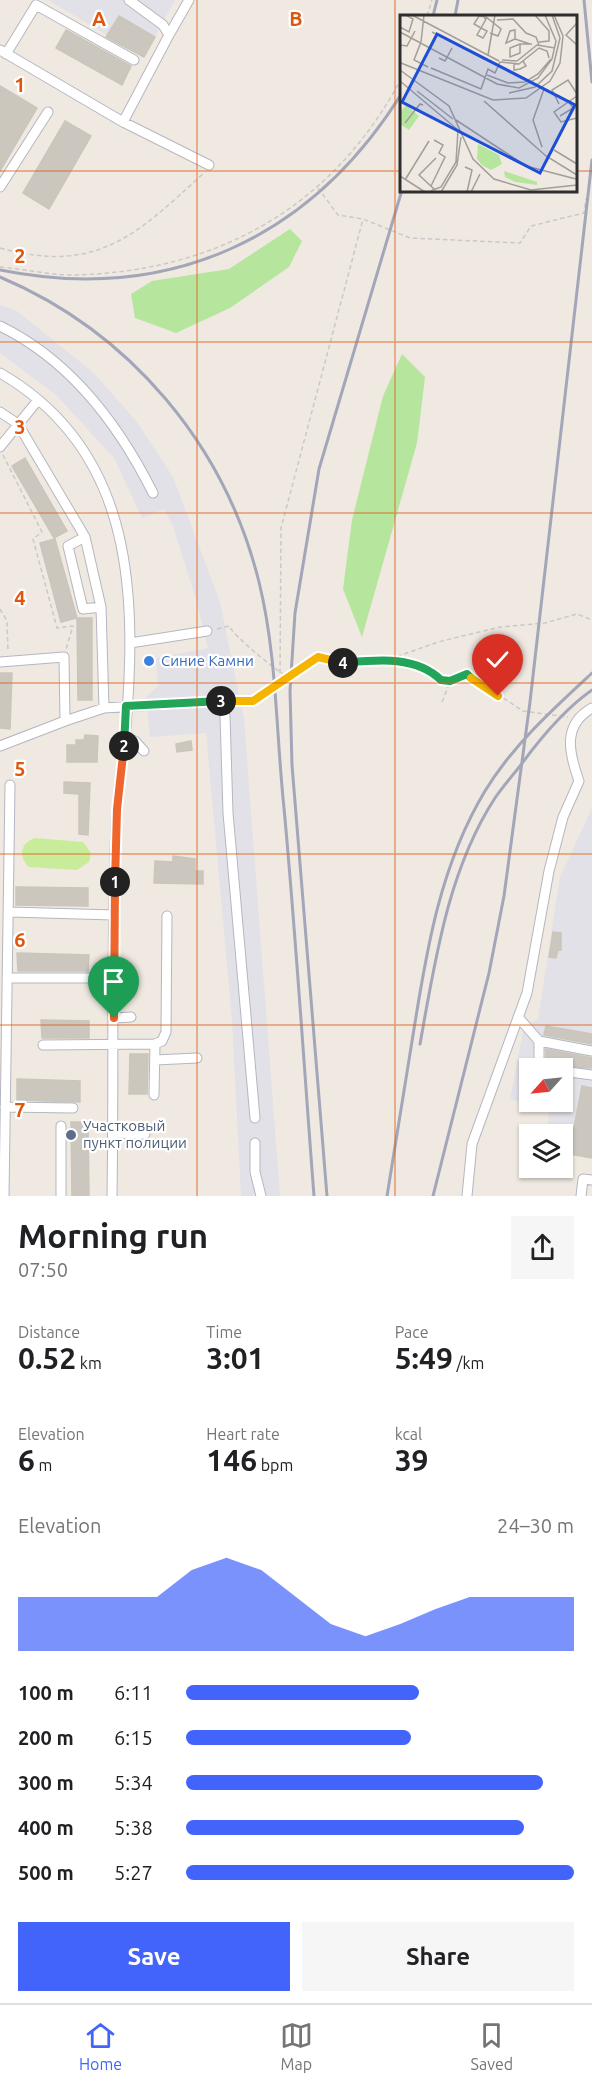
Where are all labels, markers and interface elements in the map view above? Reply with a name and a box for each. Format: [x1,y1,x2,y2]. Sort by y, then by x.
text: A [92,7,106,30]
text: B [289,7,303,30]
inset map [400,15,577,192]
text: 1 [14,73,26,96]
text: 2 [14,244,26,267]
text: 3 [14,415,26,438]
text: 4 [14,586,26,609]
pin [472,634,523,696]
icon: check [481,643,514,676]
pin: 4 [328,648,358,678]
place label: Синие Камни [161,652,254,669]
marker: Синие Камни [142,654,156,668]
text: 4 [338,654,348,672]
pin: 3 [206,686,236,716]
text: 3 [216,692,226,710]
pin: 2 [109,731,139,761]
text: 2 [119,737,129,755]
text: 5 [14,757,26,780]
pin: 1 [100,867,130,897]
text: 1 [110,873,120,891]
text: 6 [14,928,26,951]
pin [88,956,139,1018]
icon: arrive [97,965,130,998]
north arrow [519,1058,573,1112]
map controls [519,1058,573,1178]
text: 7 [14,1098,26,1121]
place label: Участковый пункт полиции [83,1117,187,1151]
button: layers [519,1124,573,1178]
marker: Участковый пункт полиции [64,1128,78,1142]
button: share [511,1216,574,1279]
text: Morning run [18,1217,208,1254]
text: 07:50 [18,1258,68,1281]
text: Distance [18,1323,80,1341]
text: Time [206,1323,242,1341]
text: Pace [395,1323,429,1341]
text: 0.52 [18,1341,76,1375]
text: 3:01 [206,1341,264,1375]
text: 5:49 [395,1341,453,1375]
text: km [76,1354,102,1372]
text: /km [453,1354,484,1372]
text: Elevation [18,1425,85,1443]
text: Heart rate [206,1425,280,1443]
text: kcal [395,1425,422,1443]
text: 6 [18,1443,35,1477]
text: 146 [206,1443,257,1477]
text: 39 [395,1443,429,1477]
text: m [35,1456,52,1474]
text: bpm [257,1456,293,1474]
text: Elevation [18,1514,101,1537]
text: 24–30 m [497,1514,574,1537]
text: 100 m [18,1681,74,1704]
text: 6:11 [114,1681,153,1704]
text: 200 m [18,1726,74,1749]
text: 6:15 [114,1726,153,1749]
text: 300 m [18,1771,74,1794]
text: 5:34 [114,1771,153,1794]
text: 400 m [18,1816,74,1839]
text: 5:38 [114,1816,153,1839]
text: 500 m [18,1861,74,1884]
text: 5:27 [114,1861,153,1884]
button: Save [18,1922,290,1991]
button: Share [302,1922,574,1991]
tab: Home [79,2019,122,2073]
tab: Map [280,2019,313,2073]
tab: Saved [471,2019,513,2073]

